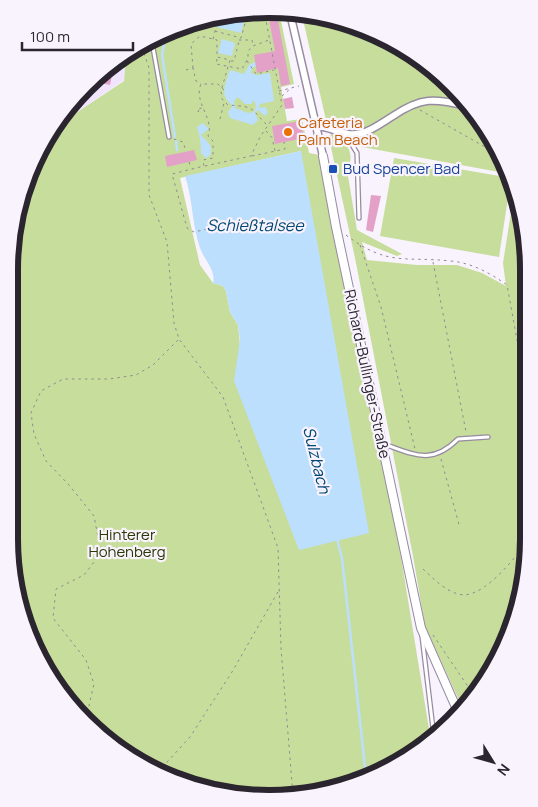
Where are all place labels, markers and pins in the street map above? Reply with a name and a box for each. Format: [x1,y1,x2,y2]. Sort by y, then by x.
place label: Cafeteria Palm Beach [298,112,378,150]
marker: Cafeteria Palm Beach [282,126,294,138]
place label: Bud Spencer Bad [343,158,460,179]
marker: Bud Spencer Bad [327,163,339,175]

